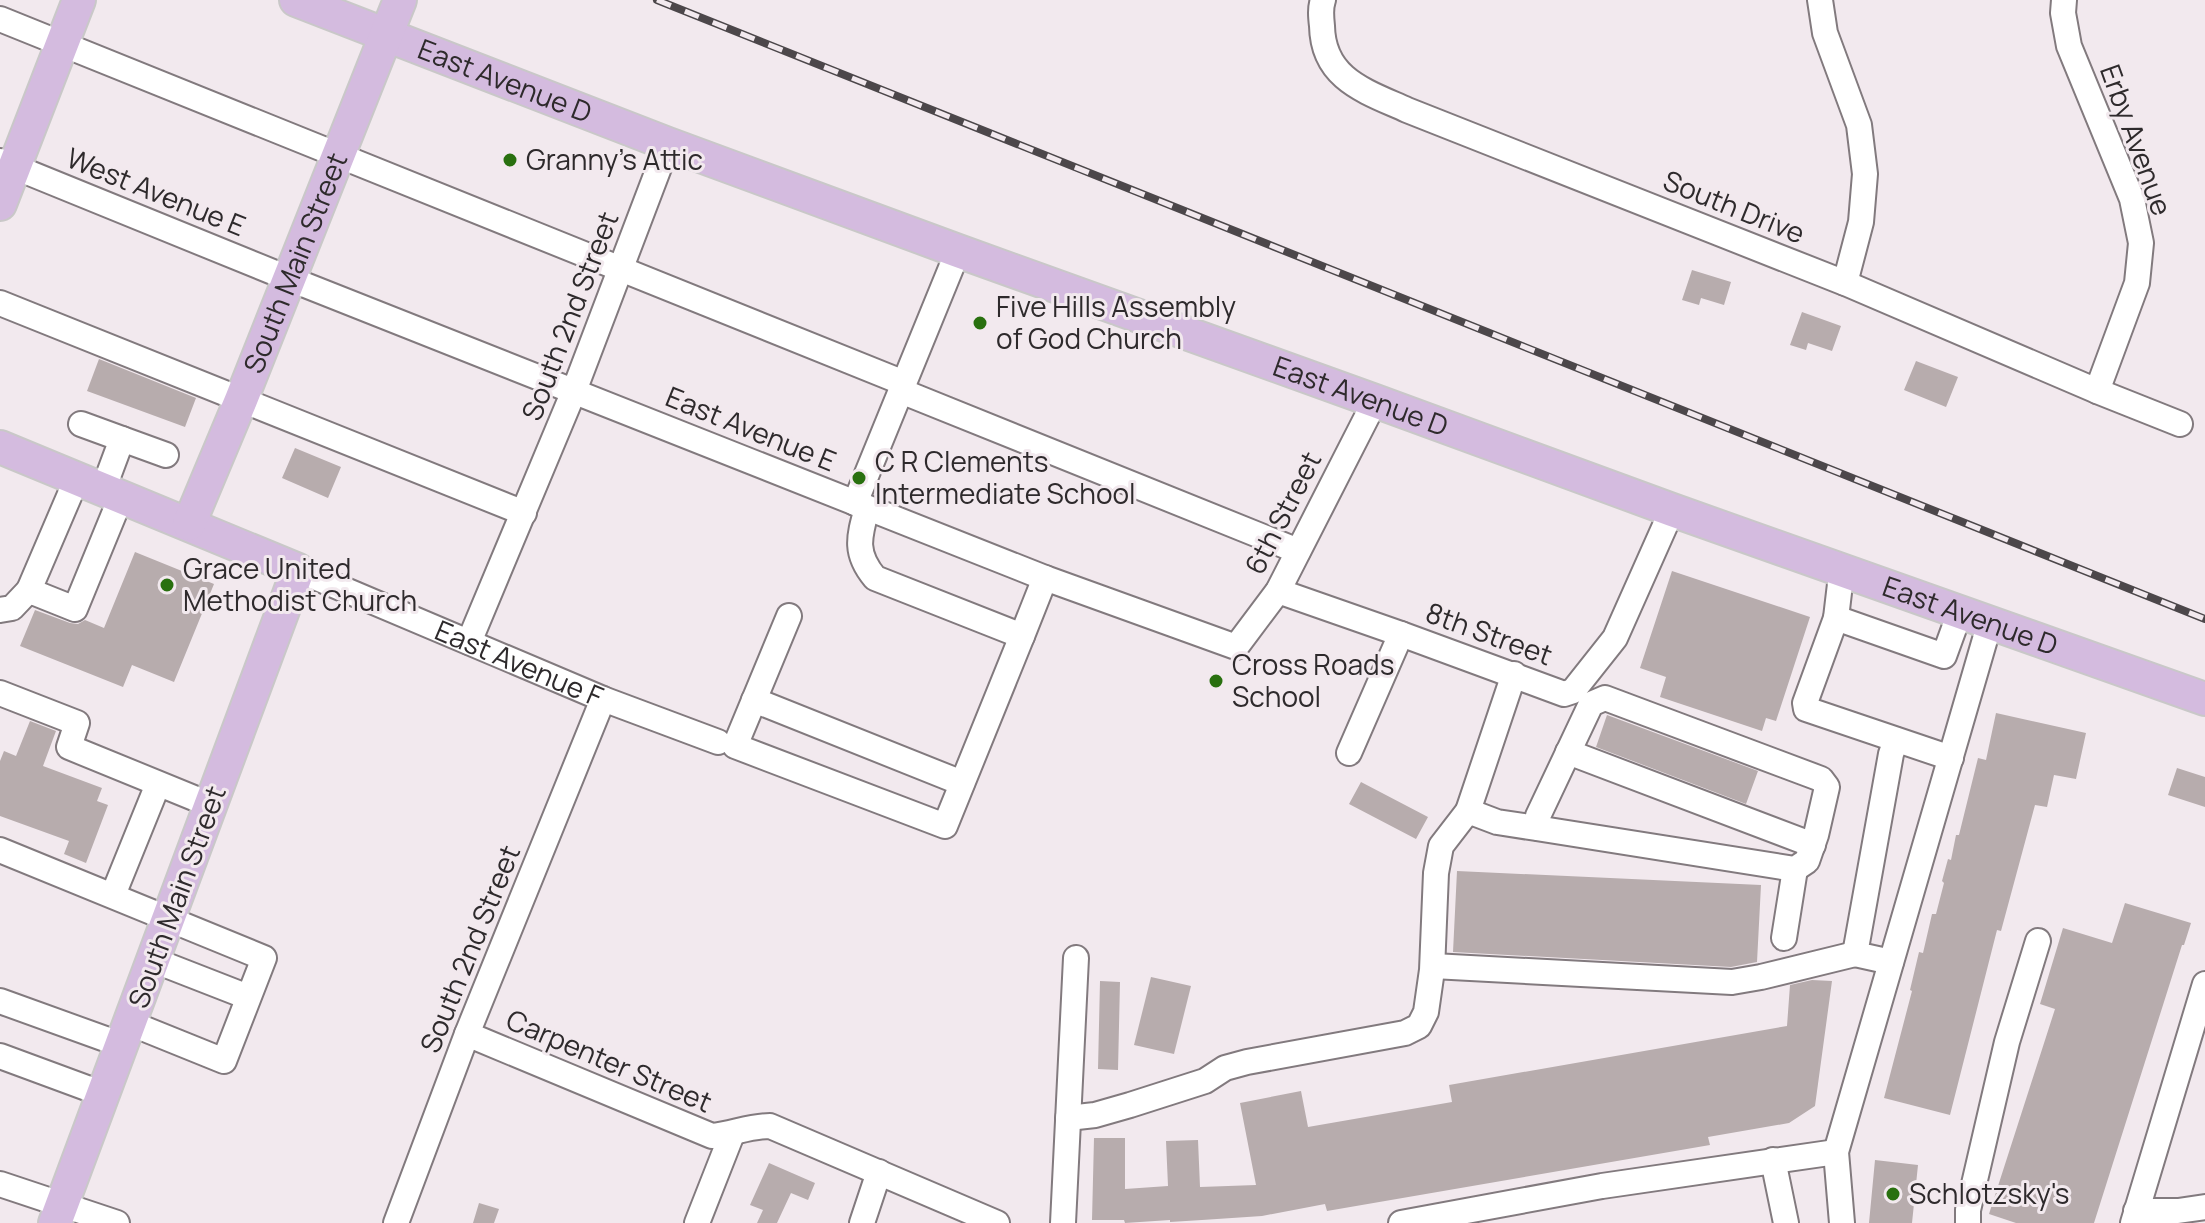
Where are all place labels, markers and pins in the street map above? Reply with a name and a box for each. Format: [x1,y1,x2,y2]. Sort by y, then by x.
place label: Granny’s Attic [526,140,703,178]
marker: Granny’s Attic [501,151,519,169]
place label: Five Hills Assembly of God Church [996,287,1236,357]
marker: Five Hills Assembly of God Church [971,314,989,332]
place label: C R Clements Intermediate School [875,442,1136,512]
marker: C R Clements Intermediate School [850,469,868,487]
place label: Grace United Methodist Church [183,549,417,619]
marker: Grace United Methodist Church [158,576,176,594]
place label: Cross Roads School [1232,645,1394,715]
marker: Cross Roads School [1207,672,1225,690]
place label: Schlotzsky's [1909,1174,2069,1212]
marker: Schlotzsky's [1884,1185,1902,1203]

